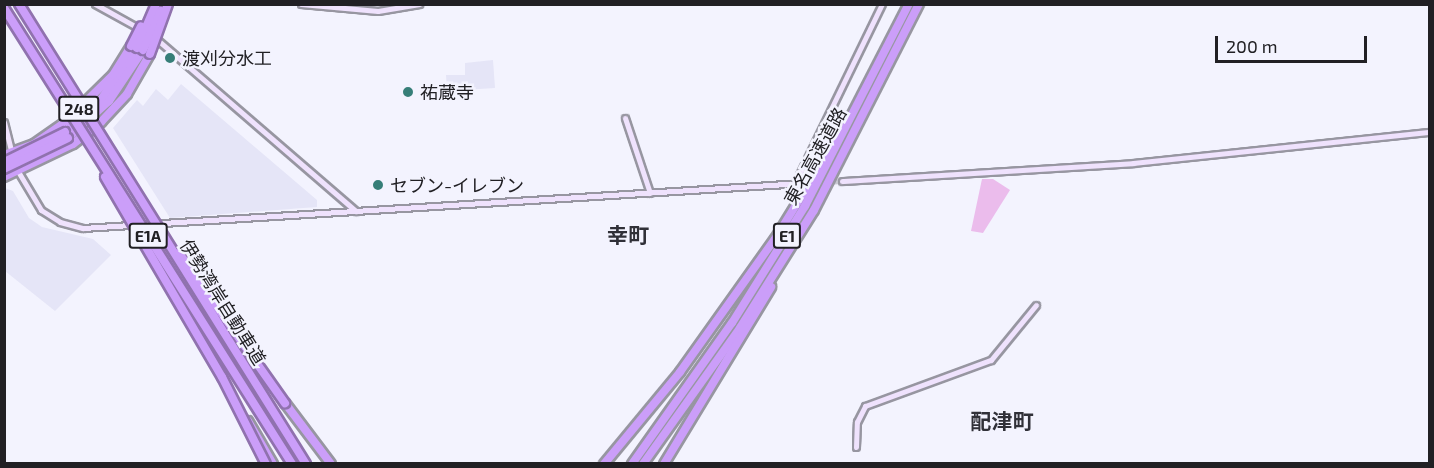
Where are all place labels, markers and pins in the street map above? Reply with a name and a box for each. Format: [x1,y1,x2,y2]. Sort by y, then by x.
place label: 渡刈分水工 [182,47,272,69]
marker: 渡刈分水工 [163,51,177,65]
place label: 祐蔵寺 [420,81,474,103]
marker: 祐蔵寺 [401,85,415,99]
place label: セブン-イレブン [390,174,524,196]
marker: セブン-イレブン [371,178,385,192]

